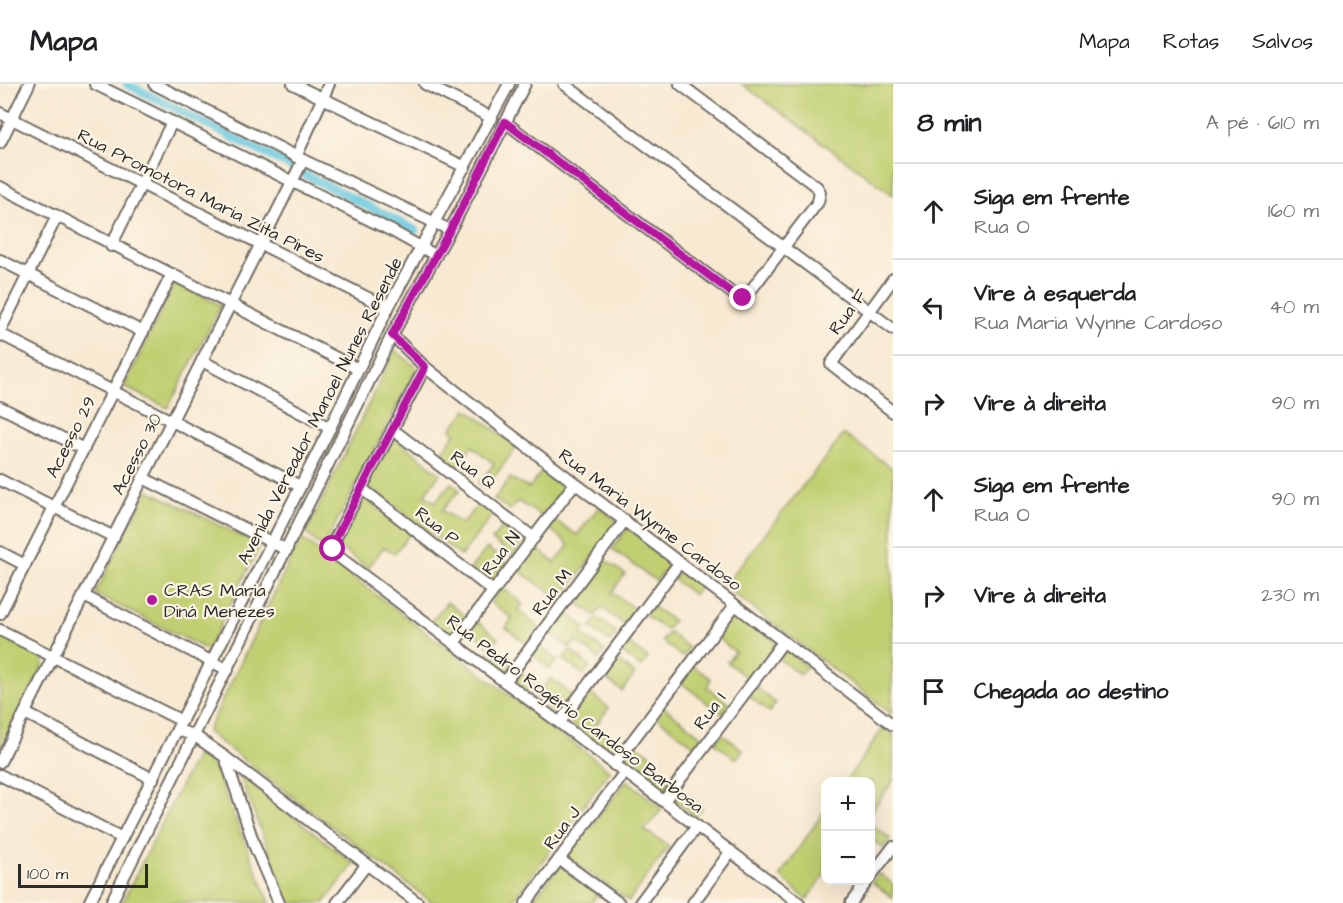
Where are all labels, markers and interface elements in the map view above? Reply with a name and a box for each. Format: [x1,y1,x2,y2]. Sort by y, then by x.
text: Mapa [30,22,97,61]
text: Mapa [1079,27,1130,56]
text: Rotas [1163,27,1219,56]
text: Salvos [1252,27,1313,56]
text: 8 min [917,105,981,141]
text: A pé · 610 m [1206,109,1319,137]
street label: Rua Promotora Maria Zita Pires [73,123,329,269]
text: Siga em frente [974,182,1130,213]
icon: ahead [917,195,950,228]
text: 160 m [1268,197,1319,225]
text: Rua O [974,213,1030,241]
street label: Avenida Vereador Manoel Nunes Resende [231,253,409,569]
text: Vire à esquerda [974,278,1136,309]
route end [729,284,755,310]
street label: Rua F [823,284,873,340]
icon: left [917,291,950,324]
text: 40 m [1269,293,1319,321]
text: Rua Maria Wynne Cardoso [974,309,1222,337]
icon: right [917,387,950,420]
text: Vire à direita [974,388,1106,419]
text: 90 m [1271,389,1319,417]
street label: Acesso 29 [40,392,102,482]
street label: Acesso 30 [106,409,168,499]
street label: Rua Maria Wynne Cardoso [553,443,747,598]
street label: Rua Q [445,445,501,495]
text: Siga em frente [974,470,1130,501]
icon: ahead [917,483,950,516]
text: 90 m [1271,485,1319,513]
street label: Rua P [410,501,465,552]
text: Rua O [974,501,1030,529]
street label: Rua N [476,526,526,580]
route start [319,535,345,561]
street label: Rua M [526,563,578,621]
place label: CRAS Maria Diná Menezes [164,578,275,624]
icon: right [917,579,950,612]
text: Vire à direita [974,580,1106,611]
text: 230 m [1261,581,1319,609]
marker: CRAS Maria Diná Menezes [145,593,159,607]
street label: Rua Pedro Rogério Cardoso Barbosa [441,609,709,820]
icon: arrive [917,675,950,708]
text: Chegada ao destino [974,676,1168,707]
street label: Rua I [688,687,732,735]
map controls [821,777,875,885]
button: + [821,777,875,831]
street label: Rua J [538,801,587,855]
button: − [821,831,875,885]
scale bar [18,861,148,888]
text: 100 m [27,863,68,885]

